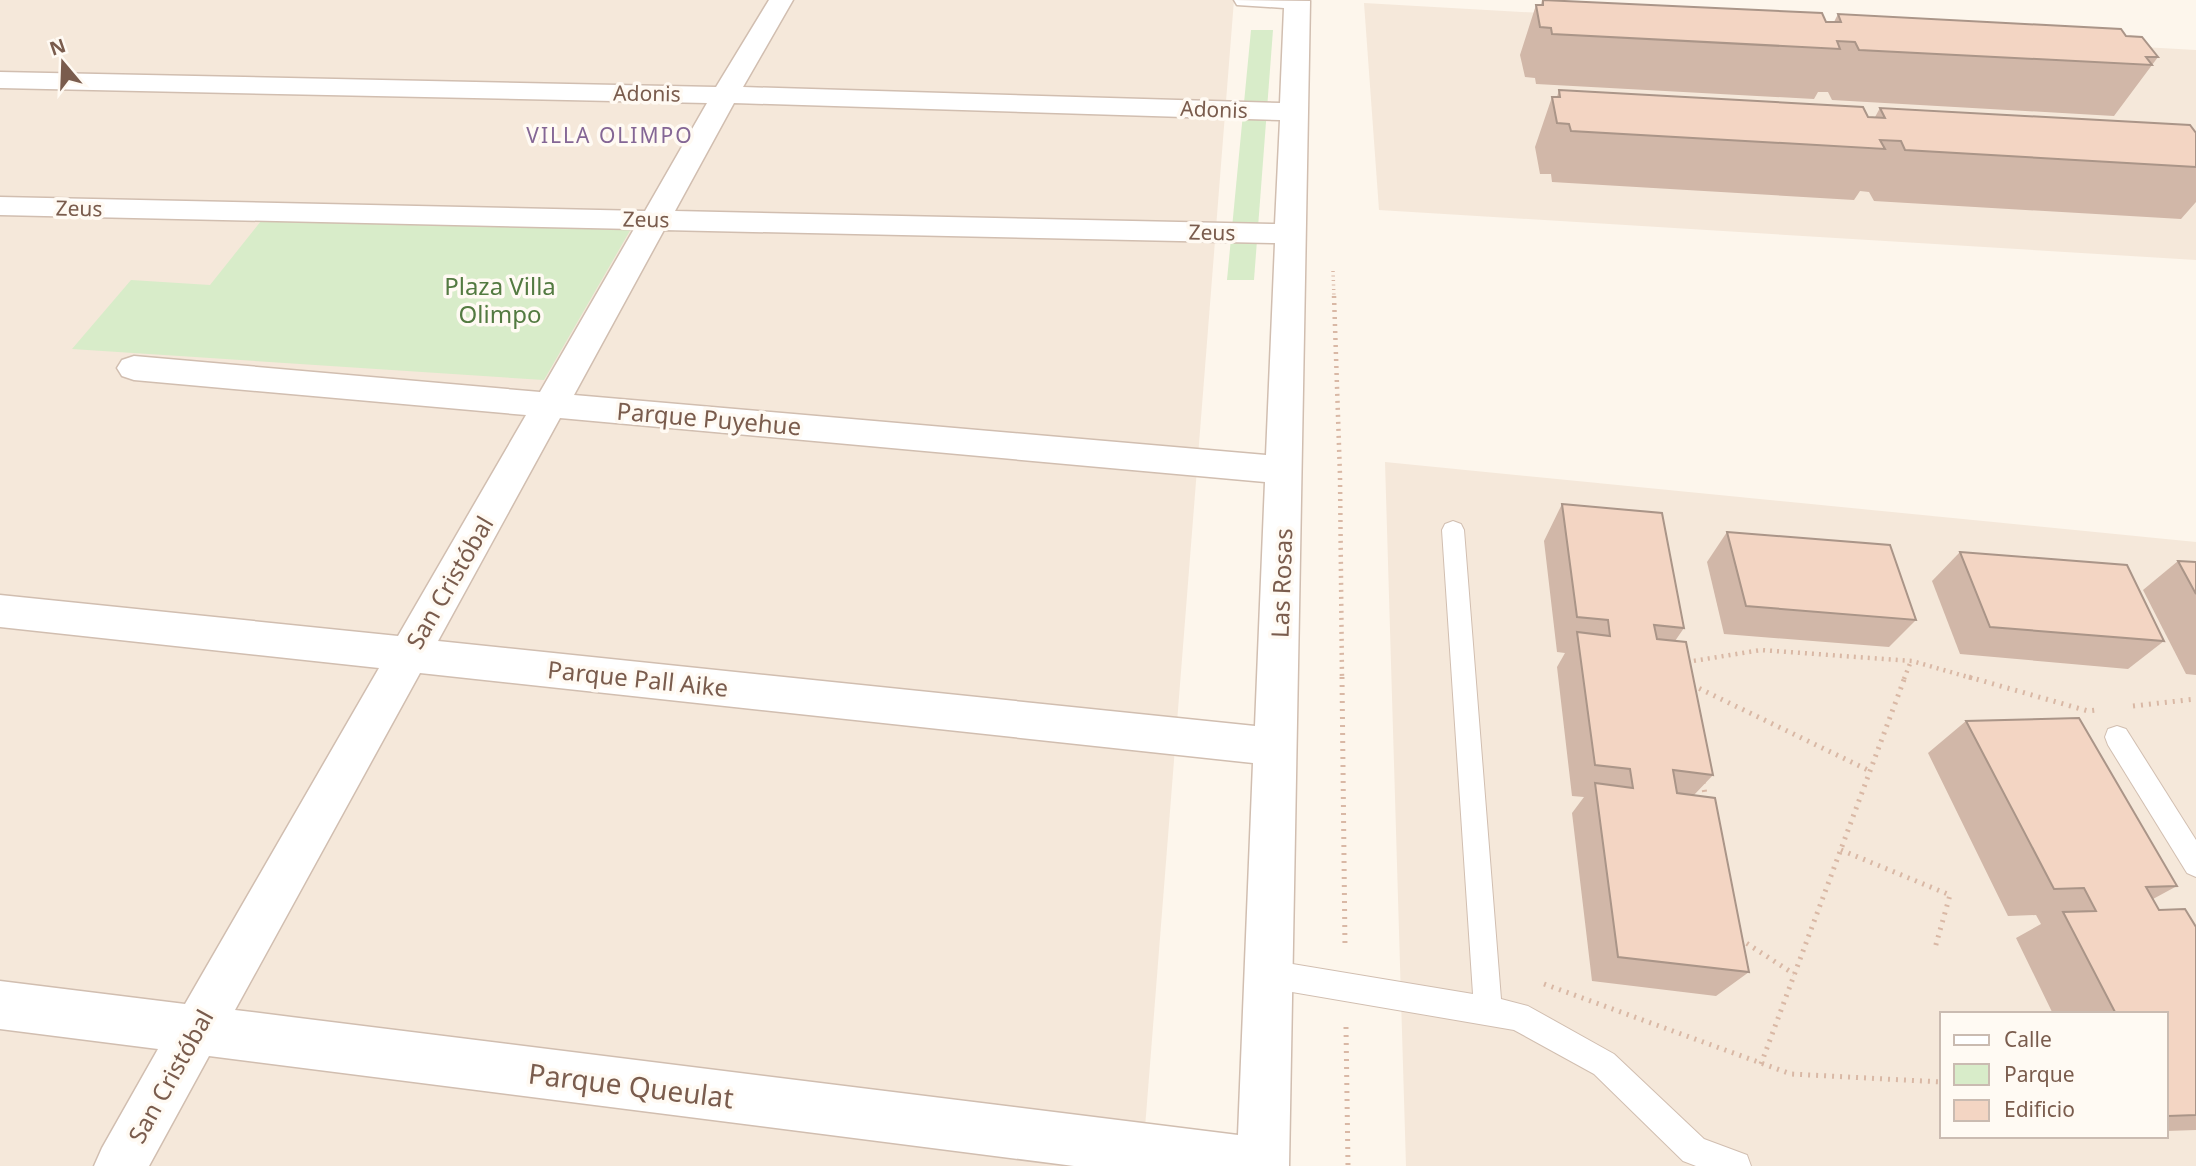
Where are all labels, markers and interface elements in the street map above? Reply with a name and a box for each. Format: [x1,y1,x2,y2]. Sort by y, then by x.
north arrow [28,28,98,98]
text: N [46,32,69,62]
street label: Adonis [613,78,681,108]
street label: Adonis [1180,94,1248,124]
district label: VILLA OLIMPO [526,121,694,149]
street label: Zeus [55,194,103,222]
street label: Zeus [622,205,670,233]
street label: Zeus [1188,218,1236,246]
park label: Plaza Villa Olimpo [444,269,556,330]
street label: Parque Puyehue [615,393,803,443]
street label: San Cristóbal [398,510,500,654]
street label: Las Rosas [1263,528,1299,638]
street label: Parque Pall Aike [546,652,730,704]
street label: San Cristóbal [120,1003,220,1149]
legend [1940,1012,2168,1138]
text: Calle [2004,1025,2052,1053]
street label: Parque Queulat [526,1054,736,1116]
text: Parque [2004,1060,2074,1088]
text: Edificio [2004,1095,2075,1123]

